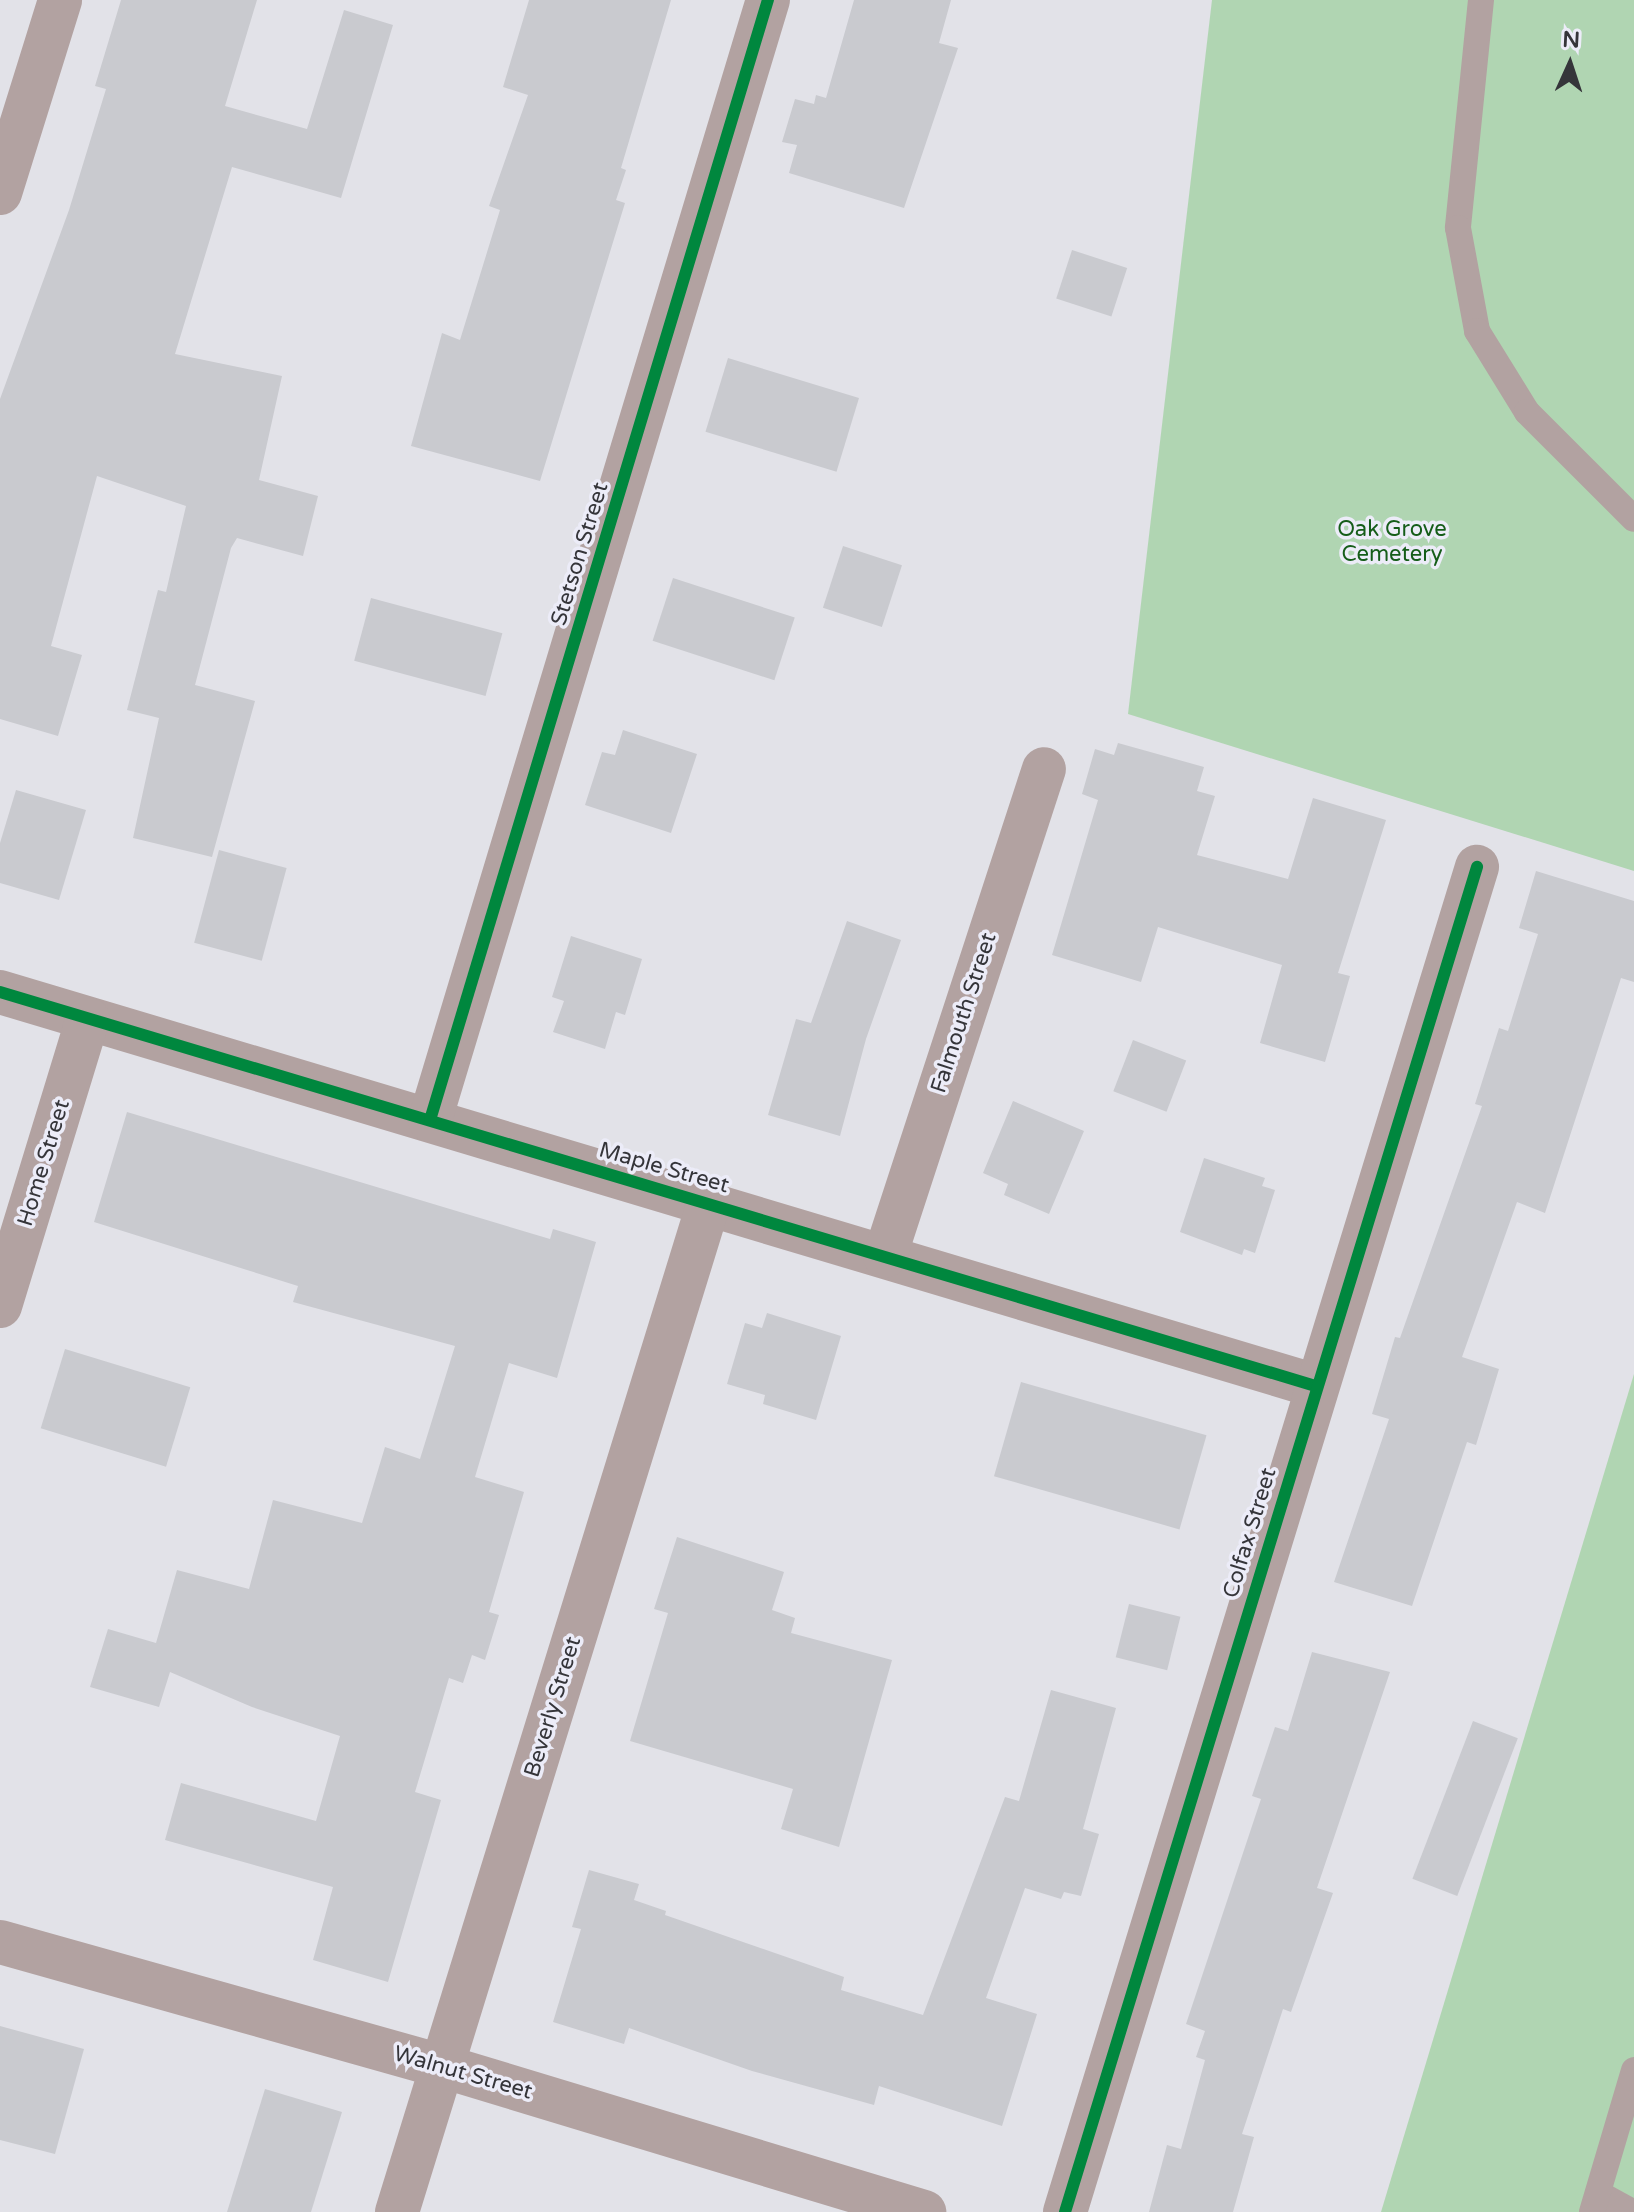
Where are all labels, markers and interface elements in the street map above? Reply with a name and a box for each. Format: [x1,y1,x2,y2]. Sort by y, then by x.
north arrow [1530,24,1610,104]
text: N [1562,27,1581,53]
street label: Stetson Street [546,479,614,629]
park label: Oak Grove Cemetery [1337,516,1447,568]
street label: Falmouth Street [926,930,1002,1096]
street label: Home Street [12,1097,76,1229]
street label: Maple Street [596,1137,732,1199]
street label: Colfax Street [1218,1465,1282,1601]
street label: Beverly Street [519,1633,587,1781]
street label: Walnut Street [391,2041,535,2105]

